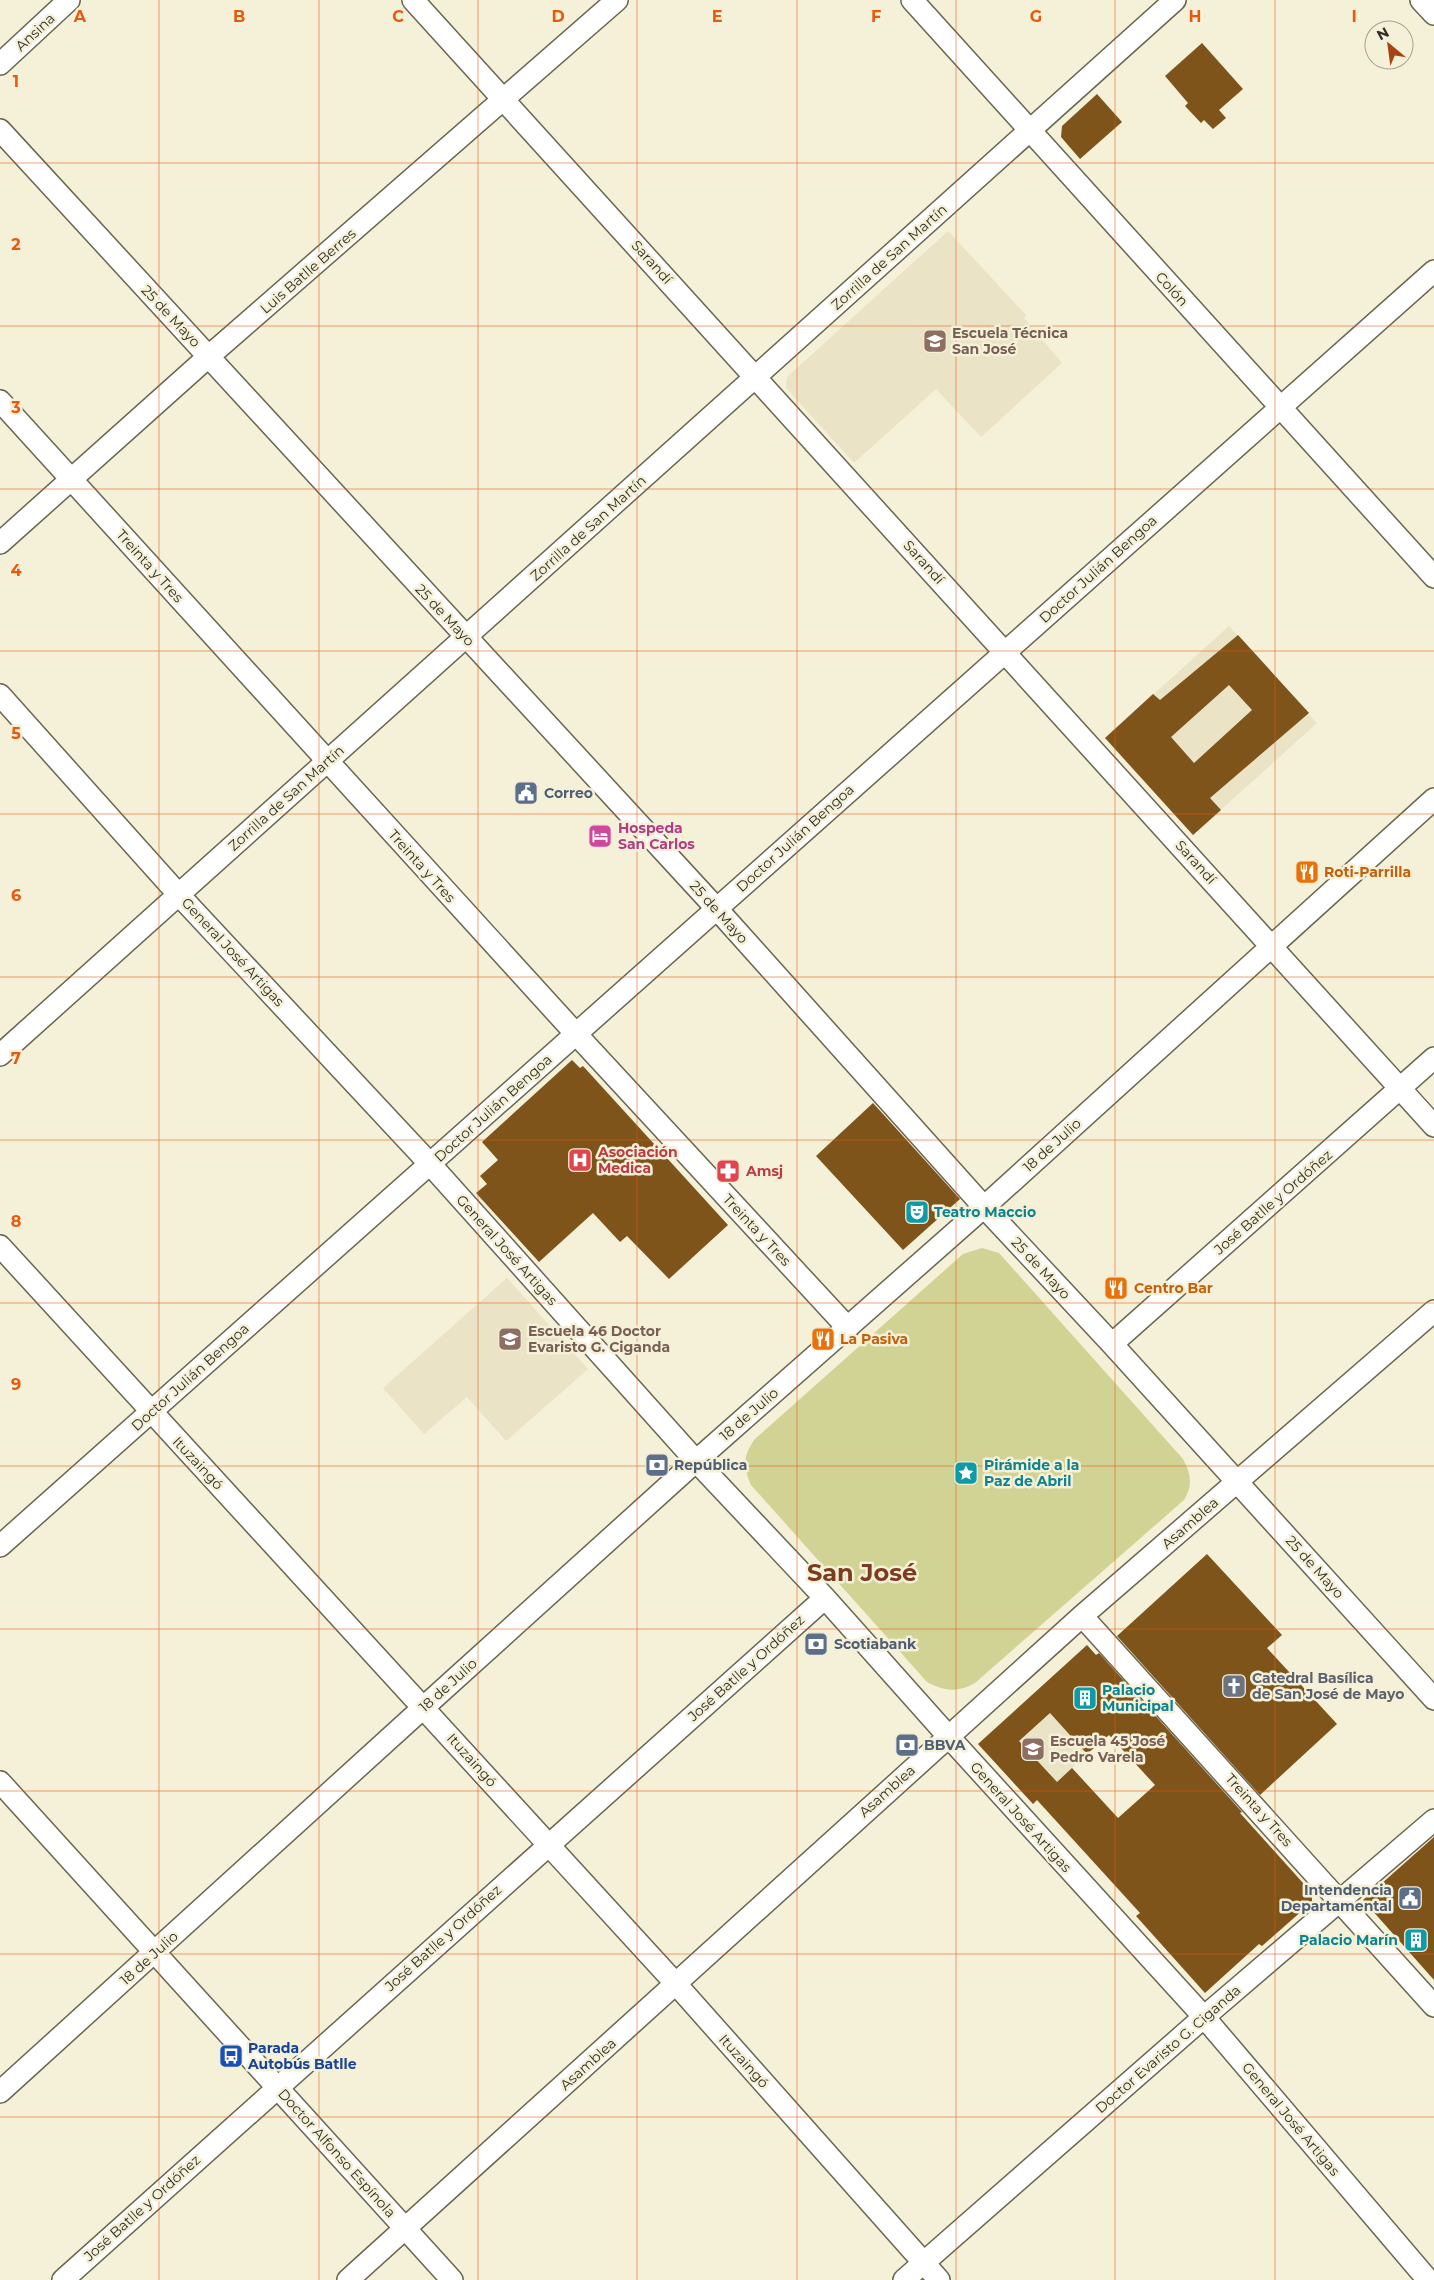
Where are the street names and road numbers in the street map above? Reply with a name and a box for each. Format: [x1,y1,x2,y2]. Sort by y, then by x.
street label: Ansina [11,9,59,55]
street label: Zorrilla de San Martín [827,200,951,314]
street label: Luis Batlle Berres [256,224,360,318]
street label: Sarandí [628,236,677,289]
street label: Colón [1152,268,1192,310]
street label: 25 de Mayo [138,281,205,351]
street label: Zorrilla de San Martín [526,471,650,585]
street label: Doctor Julián Bengoa [1035,511,1161,627]
street label: Treinta y Tres [112,526,188,606]
street label: Sarandí [900,536,949,589]
street label: 25 de Mayo [412,580,479,650]
street label: Zorrilla de San Martín [224,741,348,855]
street label: Doctor Julián Bengoa [732,780,858,896]
street label: Treinta y Tres [384,826,460,906]
street label: Sarandí [1172,836,1221,889]
street label: 25 de Mayo [686,877,752,947]
street label: General José Artigas [178,894,288,1010]
street label: Doctor Julián Bengoa [430,1050,556,1166]
street label: 18 de Julio [1019,1114,1085,1176]
street label: José Batlle y Ordóñez [1210,1146,1336,1259]
street label: Treinta y Tres [719,1190,795,1270]
street label: General José Artigas [453,1191,562,1309]
street label: 25 de Mayo [1008,1233,1075,1303]
street label: Doctor Julián Bengoa [127,1319,253,1435]
street label: 18 de Julio [716,1383,782,1444]
street label: Ituzaingó [169,1433,227,1494]
street label: Asamblea [1158,1493,1222,1553]
street label: 25 de Mayo [1282,1532,1348,1602]
street label: José Batlle y Ordóñez [683,1611,808,1726]
street label: 18 de Julio [415,1654,481,1716]
street label: Ituzaingó [443,1729,501,1791]
street label: General José Artigas [967,1758,1076,1876]
street label: Asamblea [855,1761,919,1821]
street label: Treinta y Tres [1221,1770,1297,1850]
street label: José Batlle y Ordóñez [380,1881,505,1996]
street label: 18 de Julio [116,1927,182,1989]
street label: Doctor Evaristo G. Ciganda [1092,1981,1244,2117]
street label: Ituzaingó [715,2030,773,2092]
street label: Asamblea [556,2034,620,2094]
street label: General José Artigas [1238,2059,1344,2180]
street label: Doctor Alfonso Espínola [274,2085,400,2221]
street label: José Batlle y Ordóñez [79,2151,204,2266]

